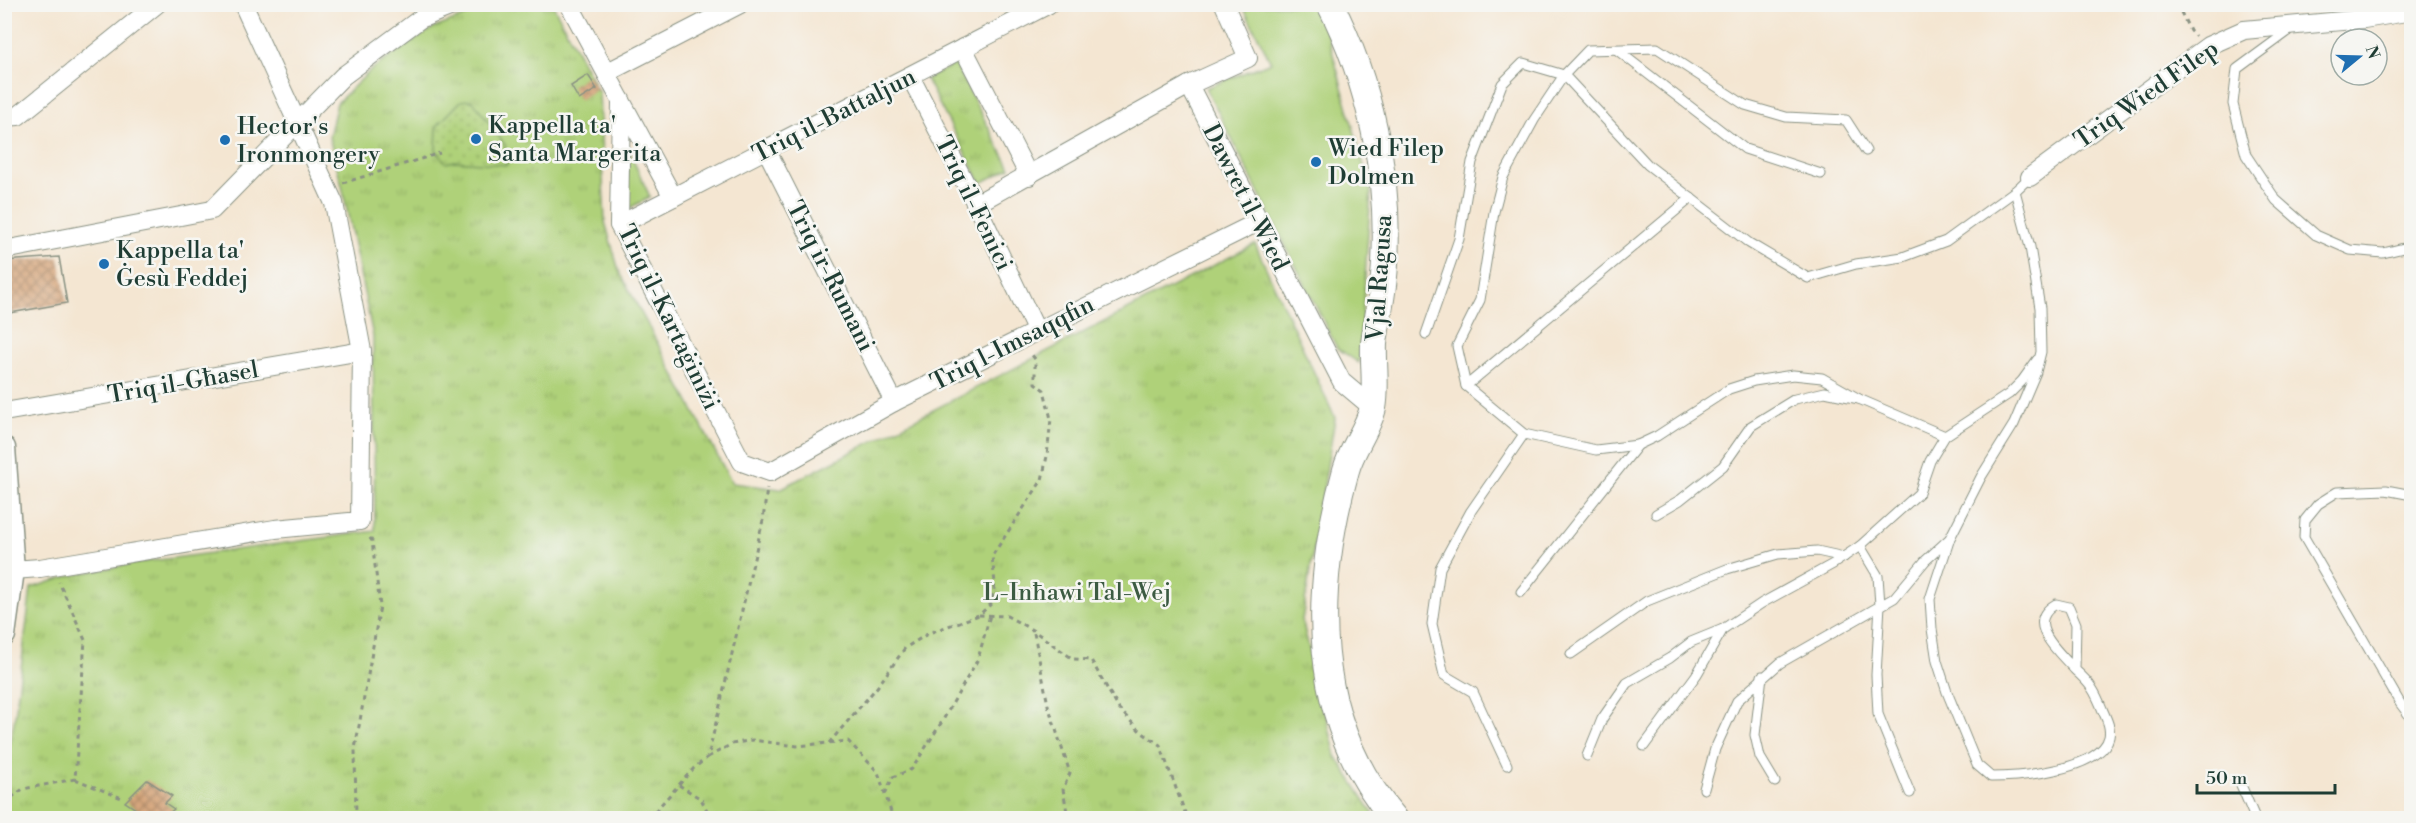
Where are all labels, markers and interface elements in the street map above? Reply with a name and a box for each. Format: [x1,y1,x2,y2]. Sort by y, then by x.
north arrow [2329,27,2389,87]
street label: Triq Wied Filep [2069,34,2225,156]
text: N [2361,43,2384,62]
street label: Triq il-Battaljun [748,62,921,170]
place label: Kappella ta' Santa Margerita [488,111,662,169]
place label: Hector's Ironmongery [237,112,380,170]
street label: Dawret il-Wied [1195,119,1295,276]
street label: Triq il-Fenici [928,131,1019,276]
marker: Kappella ta' Santa Margerita [469,132,483,146]
marker: Hector's Ironmongery [218,133,232,147]
place label: Wied Filep Dolmen [1327,134,1444,192]
marker: Wied Filep Dolmen [1309,155,1323,169]
street label: Triq ir-Rumani [779,196,881,357]
street label: Vjal Ragusa [1361,213,1399,344]
street label: Triq il-Kartaġiniżi [610,220,726,415]
place label: Kappella ta' Ġesù Feddej [116,236,249,294]
marker: Kappella ta' Ġesù Feddej [97,257,111,271]
street label: Triq l-Imsaqqfin [926,290,1099,398]
street label: Triq il-Għasel [106,355,261,411]
park label: L-Inħawi Tal-Wej [983,578,1171,608]
scale bar [2197,757,2335,795]
text: 50 m [2206,767,2248,790]

